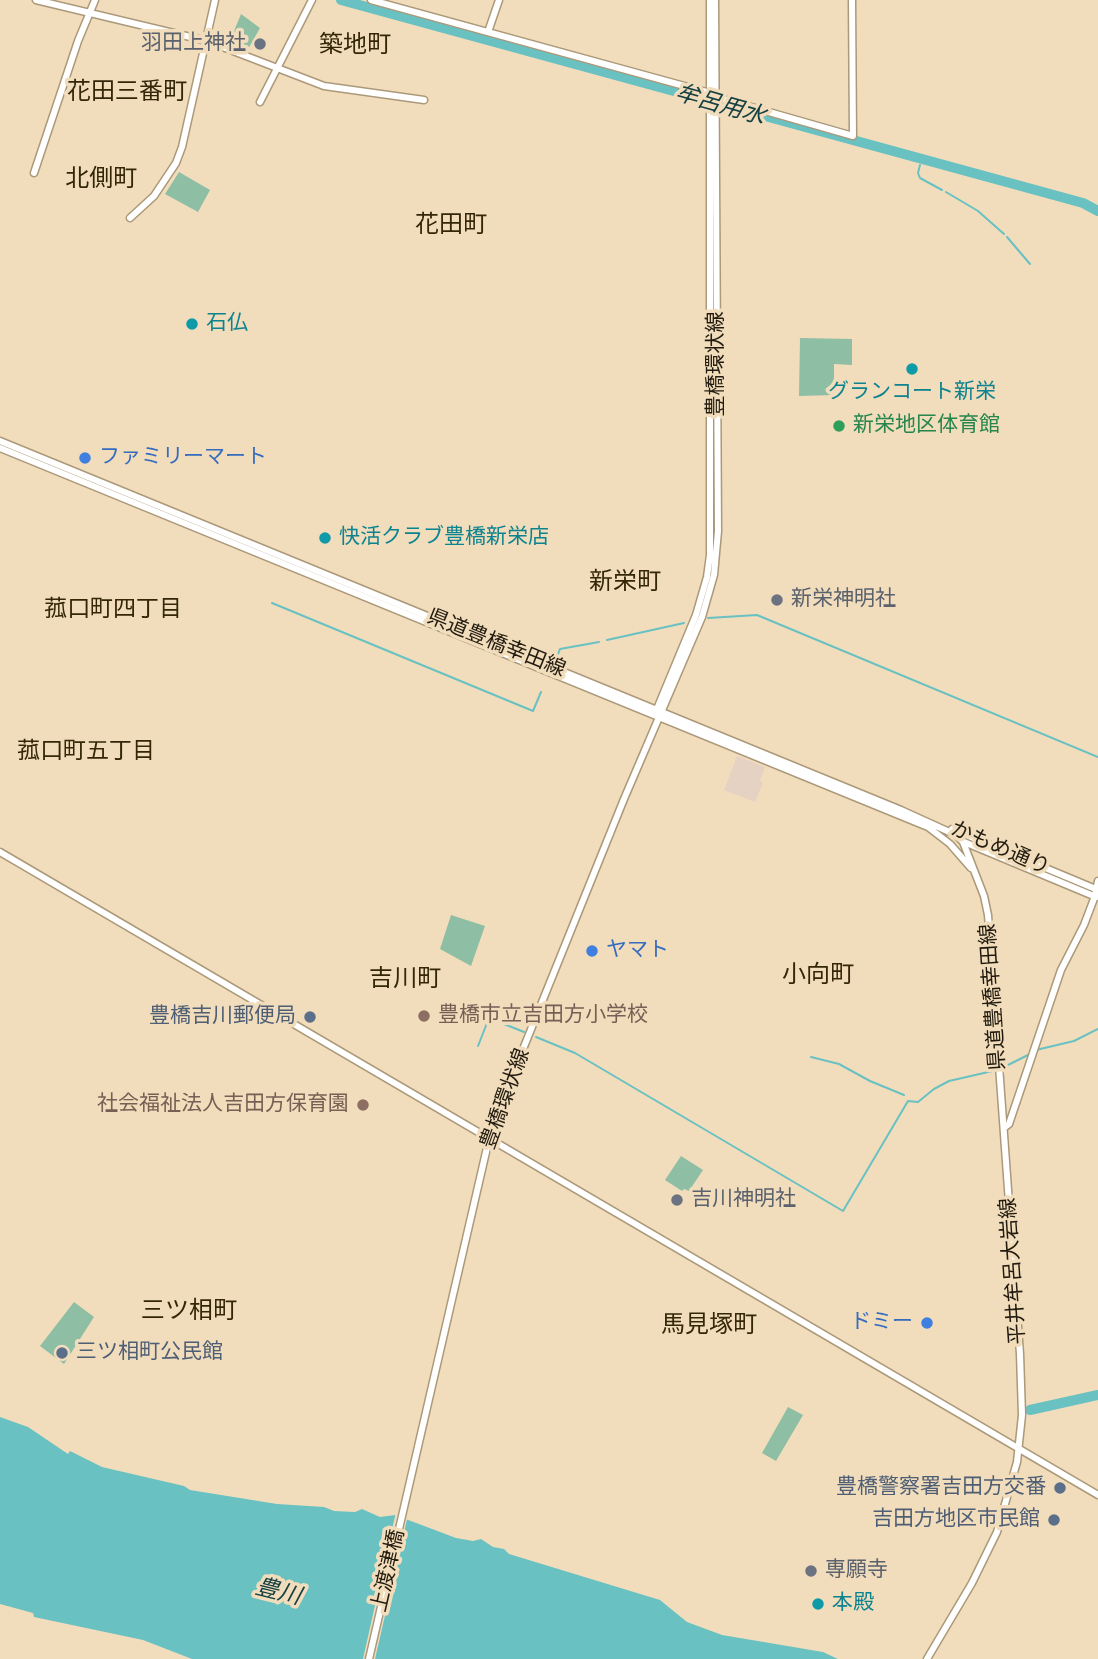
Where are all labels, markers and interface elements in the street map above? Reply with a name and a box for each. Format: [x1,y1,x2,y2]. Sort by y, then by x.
place label: 羽田上神社 [141,31,246,57]
district label: 築地町 [319,32,391,60]
marker: 羽田上神社 [252,36,268,52]
district label: 花田三番町 [67,79,187,107]
water label: 牟呂用水 [672,80,768,132]
district label: 北側町 [65,166,137,194]
district label: 花田町 [415,212,487,240]
place label: 石仏 [206,311,248,337]
street label: 豊橋環状線 [704,312,730,416]
marker: 石仏 [184,316,200,332]
marker: グランコート新栄 [904,361,920,377]
place label: グランコート新栄 [828,380,996,406]
place label: 新栄地区体育館 [853,413,1000,439]
marker: 新栄地区体育館 [831,418,847,434]
place label: ファミリーマート [99,445,267,471]
marker: ファミリーマート [77,450,93,466]
place label: 快活クラブ豊橋新栄店 [339,525,549,551]
marker: 快活クラブ豊橋新栄店 [317,530,333,546]
district label: 新栄町 [589,569,661,597]
place label: 新栄神明社 [791,587,896,613]
marker: 新栄神明社 [769,592,785,608]
district label: 菰口町四丁目 [44,596,182,624]
street label: 県道豊橋幸田線 [423,605,569,683]
district label: 菰口町五丁目 [17,738,155,766]
street label: かもめ通り [947,817,1053,881]
street label: 県道豊橋幸田線 [976,923,1012,1071]
place label: ヤマト [606,938,669,964]
marker: ヤマト [584,943,600,959]
district label: 小向町 [782,962,854,990]
district label: 吉川町 [369,966,441,994]
place label: 豊橋市立吉田方小学校 [438,1003,648,1029]
place label: 豊橋吉川郵便局 [149,1004,296,1030]
marker: 豊橋市立吉田方小学校 [416,1008,432,1024]
marker: 豊橋吉川郵便局 [302,1009,318,1025]
street label: 豊橋環状線 [476,1045,536,1153]
place label: 社会福祉法人吉田方保育園 [97,1092,349,1118]
marker: 社会福祉法人吉田方保育園 [355,1097,371,1113]
place label: 吉川神明社 [691,1187,796,1213]
marker: 吉川神明社 [669,1192,685,1208]
street label: 平井牟呂大岩線 [996,1197,1032,1345]
district label: 三ツ相町 [141,1298,237,1326]
place label: ドミー [850,1310,913,1336]
district label: 馬見塚町 [661,1312,757,1340]
marker: ドミー [919,1315,935,1331]
place label: 三ツ相町公民館 [76,1340,223,1366]
marker: 三ツ相町公民館 [54,1345,70,1361]
place label: 豊橋警察署吉田方交番 [836,1475,1046,1501]
marker: 豊橋警察署吉田方交番 [1052,1480,1068,1496]
place label: 吉田方地区市民館 [872,1507,1040,1533]
marker: 吉田方地区市民館 [1046,1512,1062,1528]
street label: 上渡津橋 [367,1527,411,1615]
place label: 専願寺 [825,1558,888,1584]
marker: 専願寺 [803,1563,819,1579]
water label: 豊川 [252,1574,304,1612]
place label: 本殿 [832,1591,874,1617]
marker: 本殿 [810,1596,826,1612]

